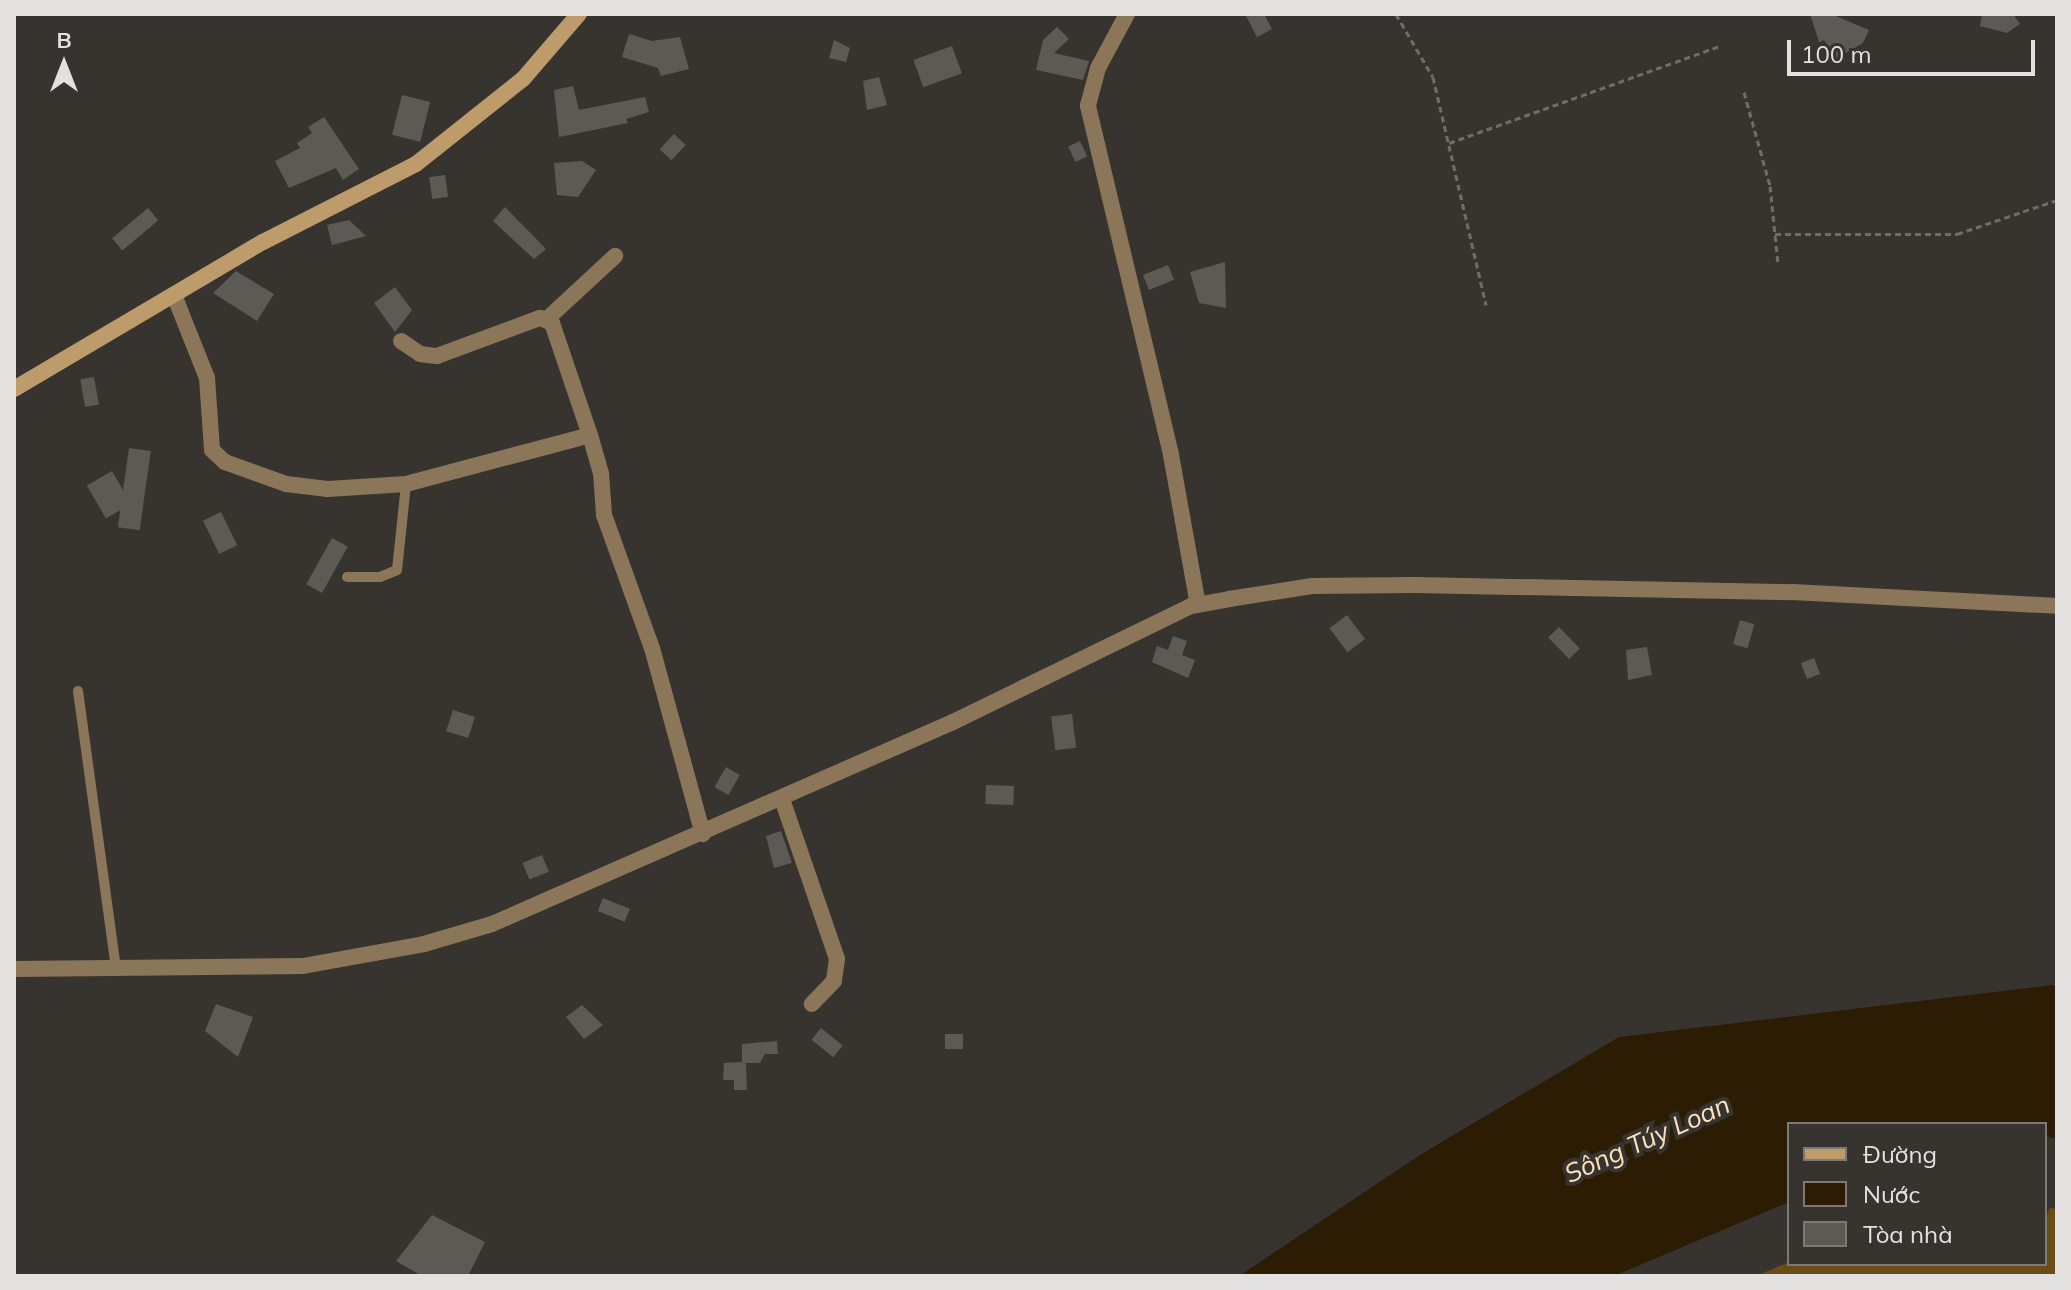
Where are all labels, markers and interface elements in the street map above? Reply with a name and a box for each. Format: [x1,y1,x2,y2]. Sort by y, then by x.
north arrow [24,24,104,104]
scale bar [1791,24,2039,74]
text: B [56,26,72,54]
text: 100 m [1801,39,1872,69]
water label: Sông Túy Loan [1559,1089,1735,1189]
legend [1787,1122,2047,1266]
text: Đường [1863,1139,1937,1169]
text: Nước [1863,1179,1920,1209]
text: Tòa nhà [1863,1219,1953,1249]

